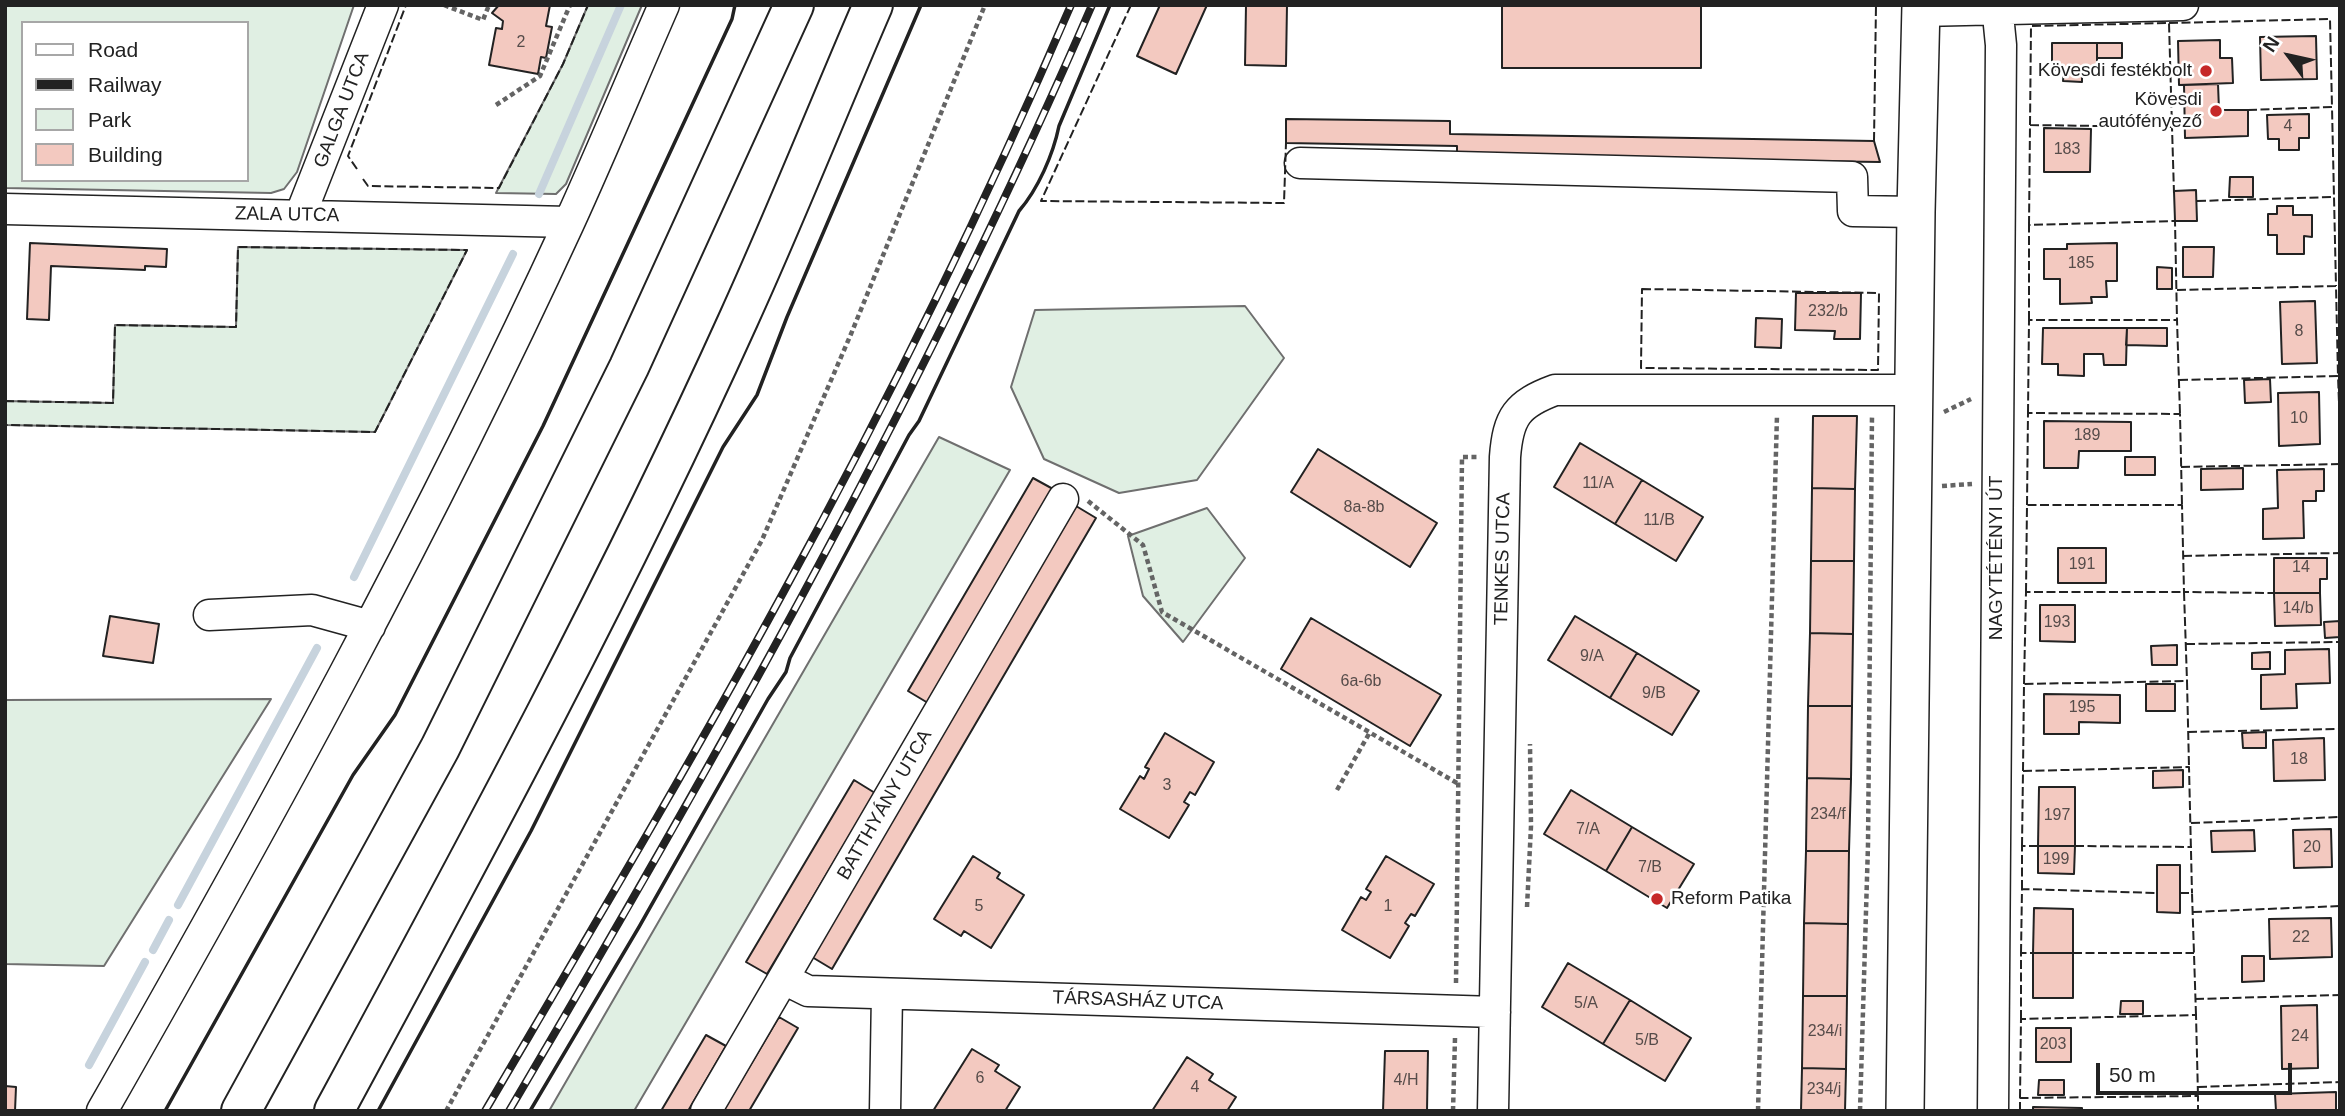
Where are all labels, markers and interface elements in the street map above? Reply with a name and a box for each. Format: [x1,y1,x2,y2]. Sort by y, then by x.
legend [21,21,248,182]
north arrow [2254,21,2324,91]
house number: 2 [517,33,525,53]
text: N [2258,33,2284,56]
text: Road [88,38,138,61]
street label: GALGA UTCA [309,49,375,171]
place label: Kövesdi festékbolt [2038,60,2192,82]
marker: Kövesdi festékbolt [2198,63,2214,79]
text: Railway [88,73,162,96]
place label: Kövesdi autófényező [2098,89,2202,133]
marker: Kövesdi autófényező [2208,103,2224,119]
text: Park [88,108,131,131]
house number: 4 [2284,117,2292,137]
house number: 183 [2054,140,2080,160]
text: Building [88,143,163,166]
street label: ZALA UTCA [235,203,339,227]
house number: 185 [2068,254,2094,274]
house number: 232/b [1808,302,1848,322]
house number: 8 [2295,322,2303,342]
house number: 10 [2290,409,2308,429]
house number: 189 [2074,426,2100,446]
house number: 11/A [1582,474,1614,494]
street label: NAGYTÉTÉNYI ÚT [1986,476,2008,640]
street label: TENKES UTCA [1490,492,1516,626]
house number: 8a-8b [1344,498,1384,518]
house number: 11/B [1643,511,1675,531]
house number: 191 [2069,555,2095,575]
house number: 14 [2292,558,2310,578]
house number: 14/b [2282,599,2314,619]
house number: 193 [2044,613,2070,633]
house number: 9/A [1580,647,1604,667]
house number: 6a-6b [1341,672,1381,692]
house number: 9/B [1642,684,1666,704]
house number: 195 [2069,698,2095,718]
street label: BATTHYÁNY UTCA [833,726,937,884]
house number: 18 [2290,750,2308,770]
house number: 3 [1163,776,1171,796]
house number: 234/f [1810,805,1846,825]
house number: 197 [2044,806,2070,826]
house number: 7/A [1576,820,1600,840]
house number: 20 [2303,838,2321,858]
house number: 199 [2043,850,2069,870]
house number: 7/B [1638,858,1662,878]
place label: Reform Patika [1671,888,1791,910]
marker: Reform Patika [1649,891,1665,907]
house number: 5 [975,897,983,917]
house number: 1 [1384,897,1392,917]
house number: 22 [2292,928,2310,948]
street label: TÁRSASHÁZ UTCA [1052,987,1224,1015]
house number: 5/A [1574,994,1598,1014]
house number: 234/i [1808,1022,1842,1042]
house number: 24 [2291,1027,2309,1047]
house number: 5/B [1635,1031,1659,1051]
house number: 203 [2040,1035,2066,1055]
scale bar [2100,1050,2296,1094]
text: 50 m [2109,1063,2156,1086]
house number: 6 [976,1069,984,1089]
house number: 4/H [1394,1071,1418,1091]
house number: 4 [1191,1078,1199,1098]
house number: 234/j [1807,1080,1841,1100]

